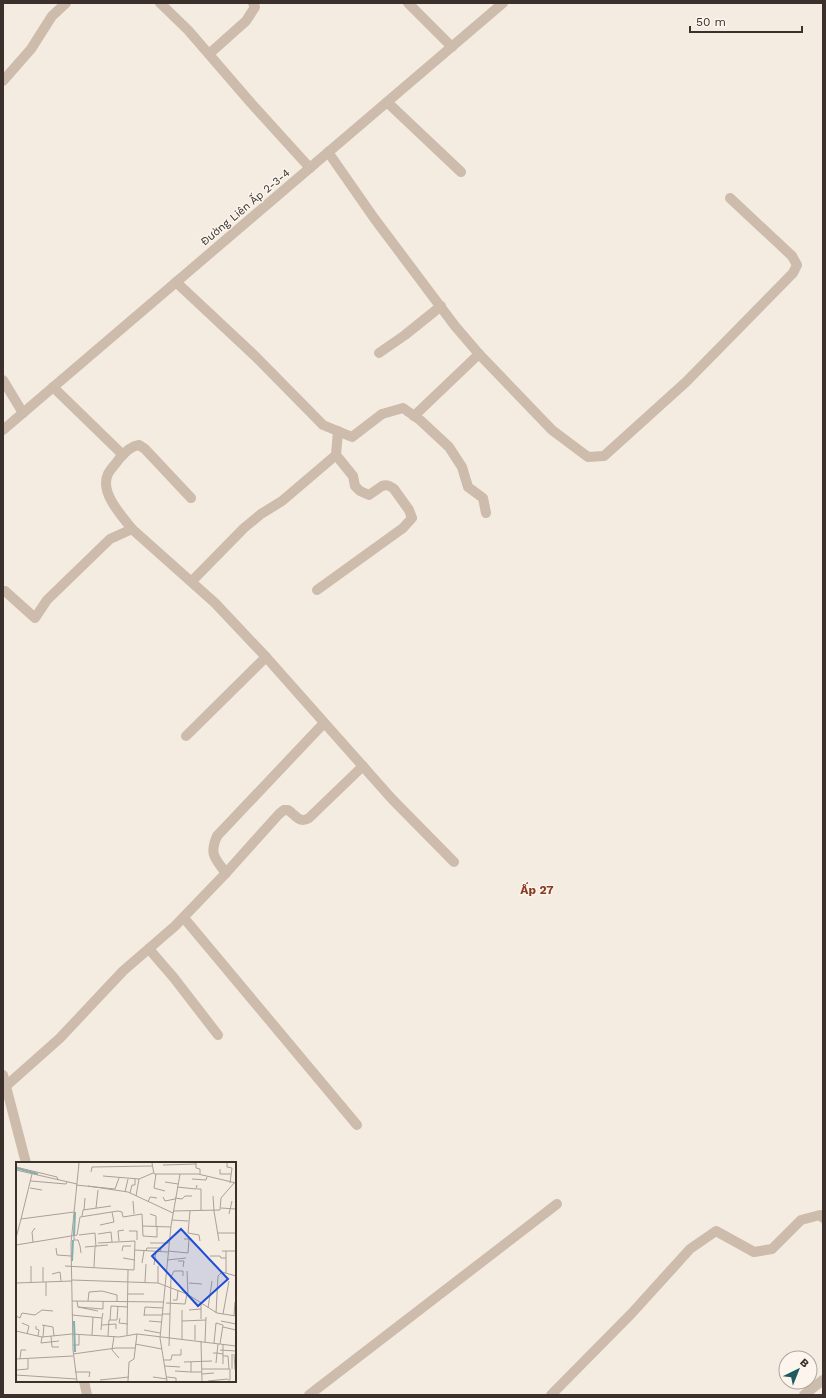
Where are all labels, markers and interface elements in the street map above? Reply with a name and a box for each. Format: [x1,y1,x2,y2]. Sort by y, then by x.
scale bar [690,8,802,34]
text: 50 m [696,15,726,29]
street label: Đường Liên Ấp 2-3-4 [197,165,293,248]
district label: Ấp 27 [520,882,554,897]
inset map [16,1162,236,1382]
north arrow [778,1350,818,1390]
text: B [797,1356,812,1371]

